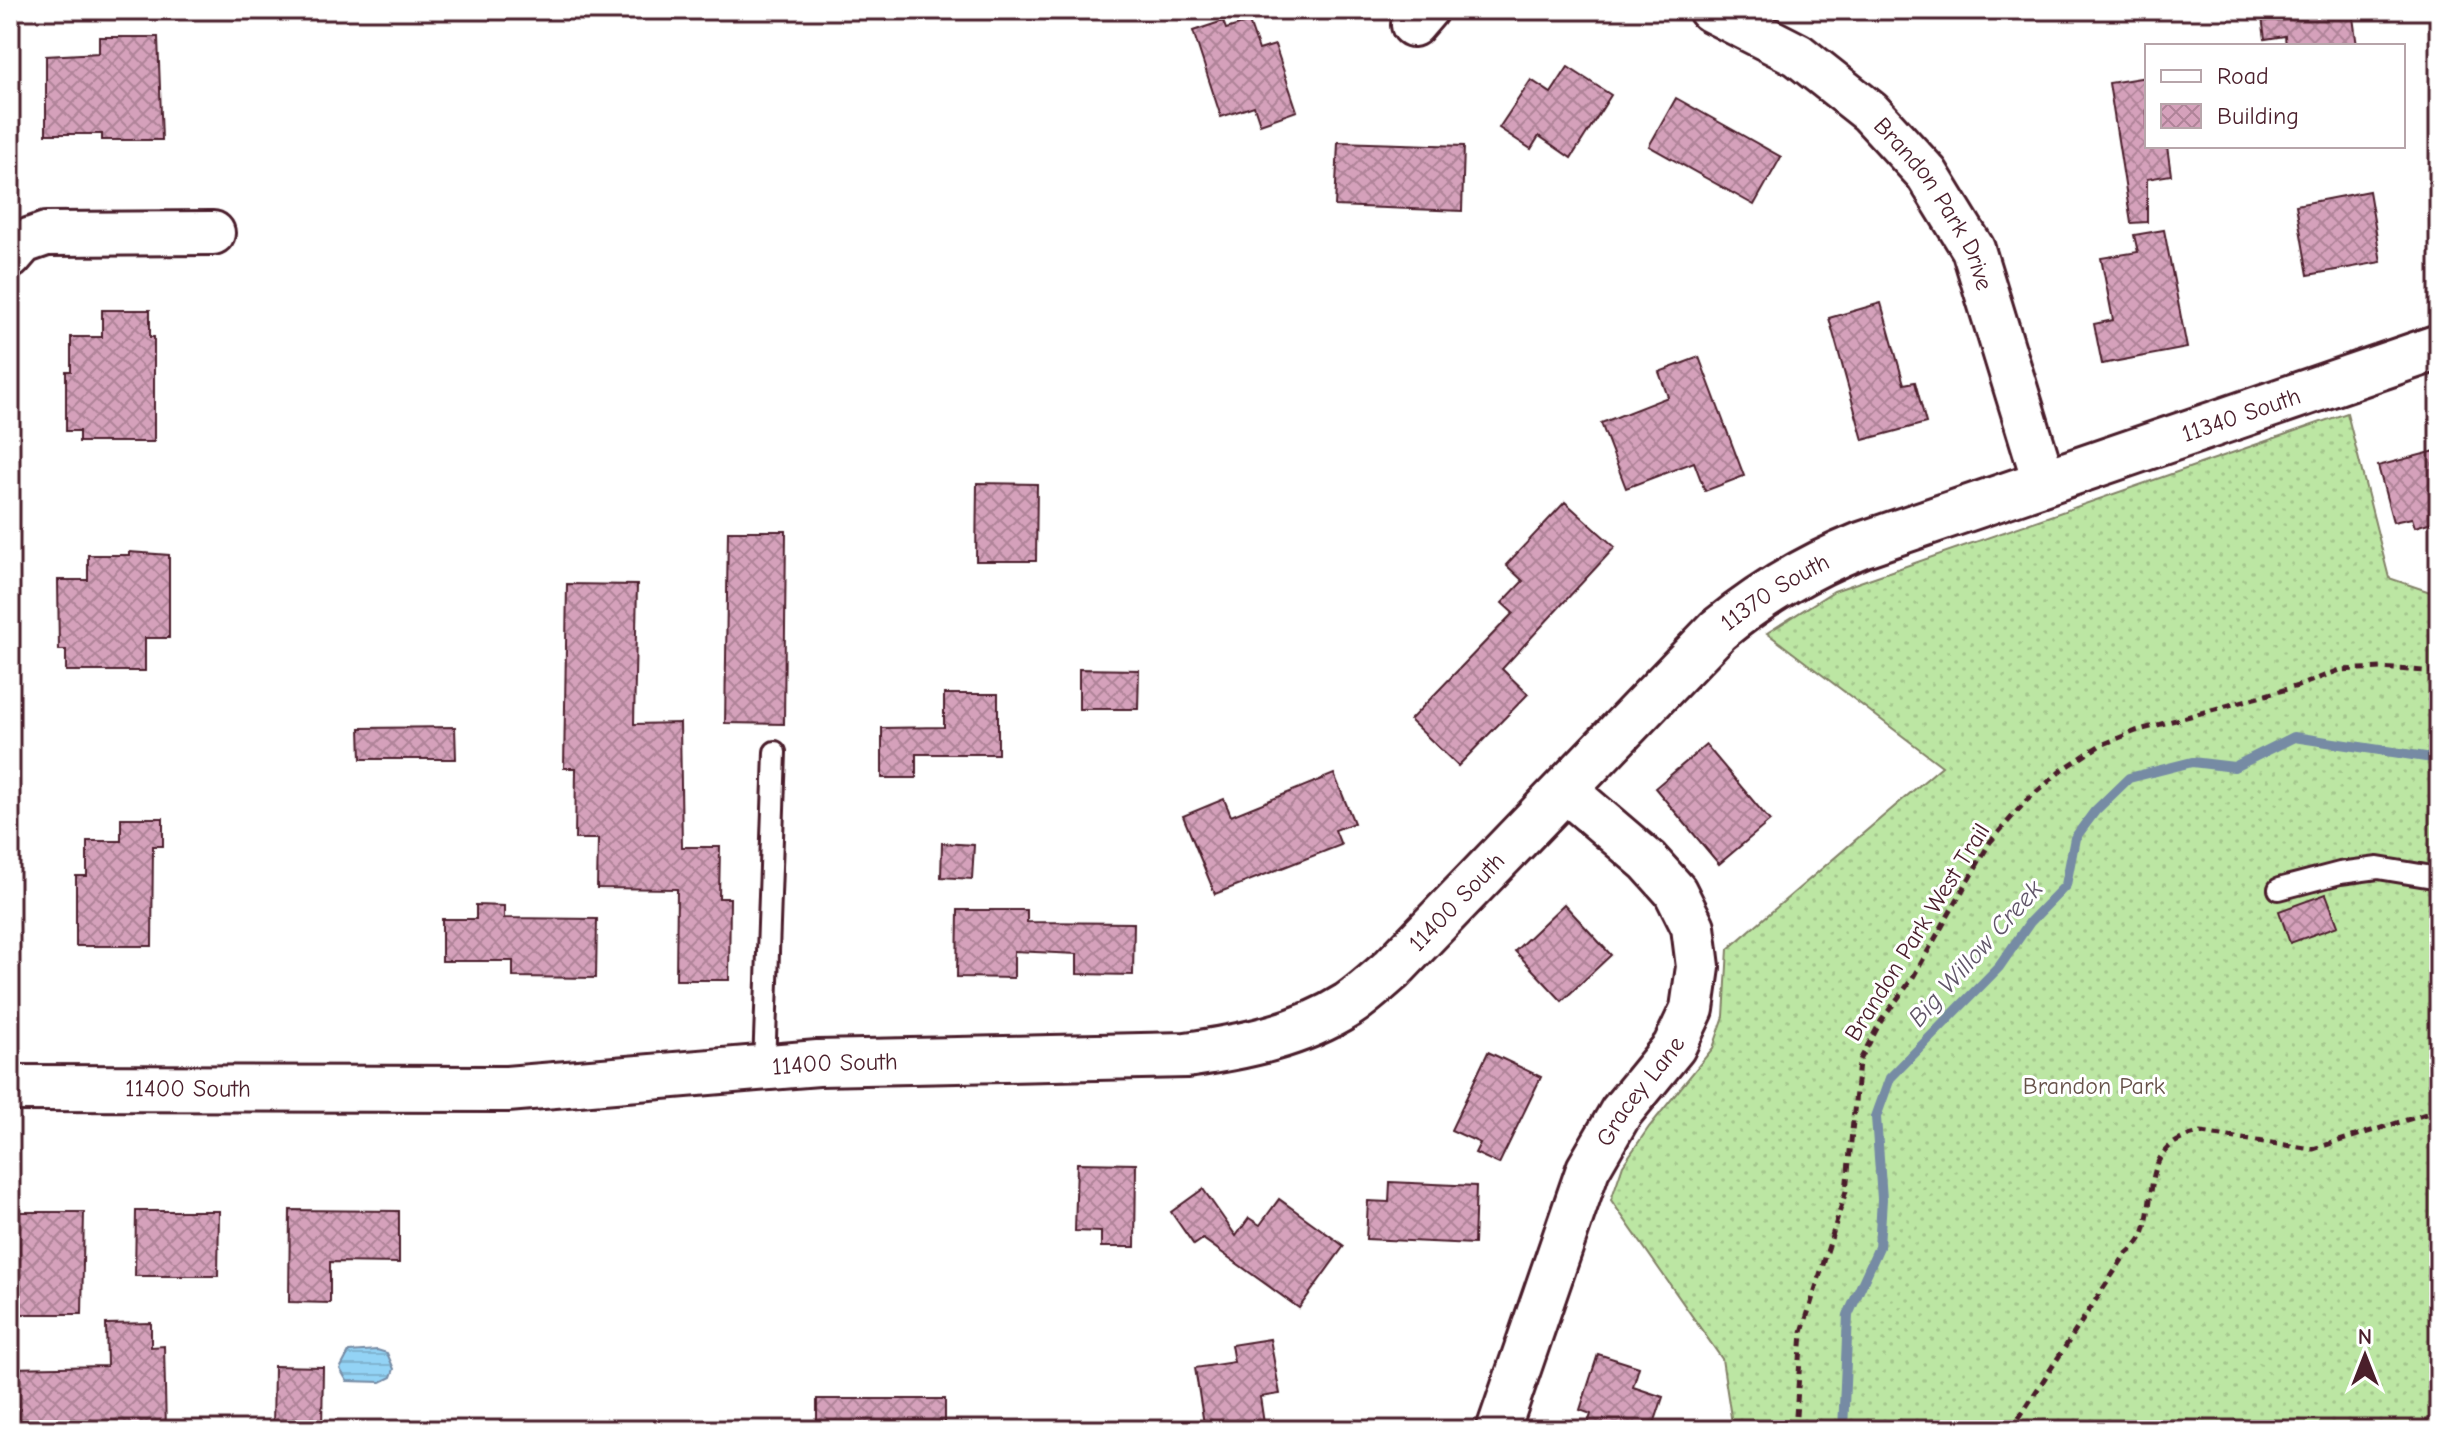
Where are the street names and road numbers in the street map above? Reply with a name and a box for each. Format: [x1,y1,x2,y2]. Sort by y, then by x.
street label: Brandon Park Drive [1868,112,1999,293]
street label: 11340 South [2178,382,2304,448]
street label: 11370 South [1715,547,1834,636]
street label: Brandon Park West Trail [1839,818,1995,1046]
street label: 11400 South [1403,847,1510,957]
street label: Gracey Lane [1590,1033,1691,1151]
street label: 11400 South [771,1047,898,1081]
street label: 11400 South [125,1074,251,1102]

